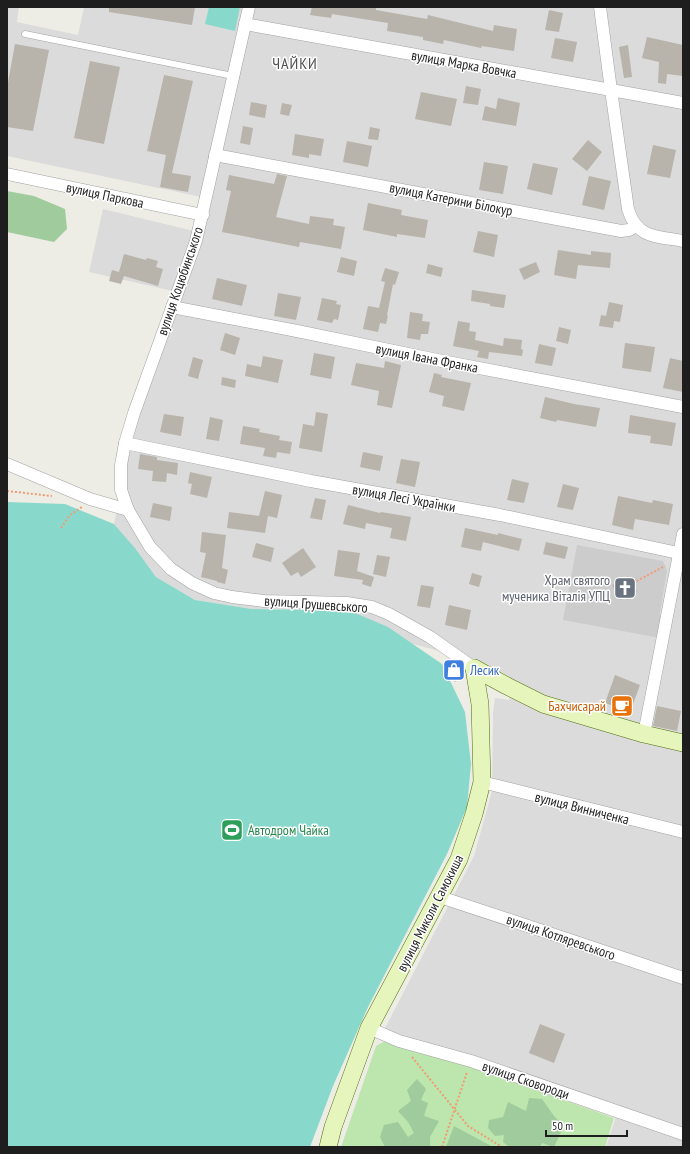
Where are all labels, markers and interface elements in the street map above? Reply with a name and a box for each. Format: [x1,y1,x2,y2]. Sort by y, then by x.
street label: вулиця Марка Вовчка [410,46,518,82]
district label: ЧАЙКИ [272,53,318,73]
street label: вулиця Паркова [65,178,145,212]
street label: вулиця Катерини Білокур [388,178,514,220]
street label: вулиця Коцюбинського [153,224,207,338]
street label: вулиця Івана Франка [374,339,480,377]
street label: вулиця Лесі Українки [351,480,457,516]
place label: Храм святого мученика Віталія УПЦ [502,571,610,605]
church icon: Храм святого мученика Віталія УПЦ [612,575,638,601]
street label: вулиця Грушевського [264,591,368,617]
shop icon: Лесик [441,657,467,683]
place label: Лесик [469,661,500,679]
cafe icon: Бахчисарай [609,693,635,719]
place label: Бахчисарай [548,697,606,715]
street label: вулиця Винниченка [533,788,631,828]
sports icon: Автодром Чайка [219,817,245,843]
place label: Автодром Чайка [248,821,329,839]
street label: вулиця Миколи Самокиша [393,851,467,975]
street label: вулиця Котляревського [504,910,618,964]
street label: вулиця Сковороди [480,1057,572,1103]
scale bar [546,1112,627,1138]
text: 50 m [552,1118,573,1133]

